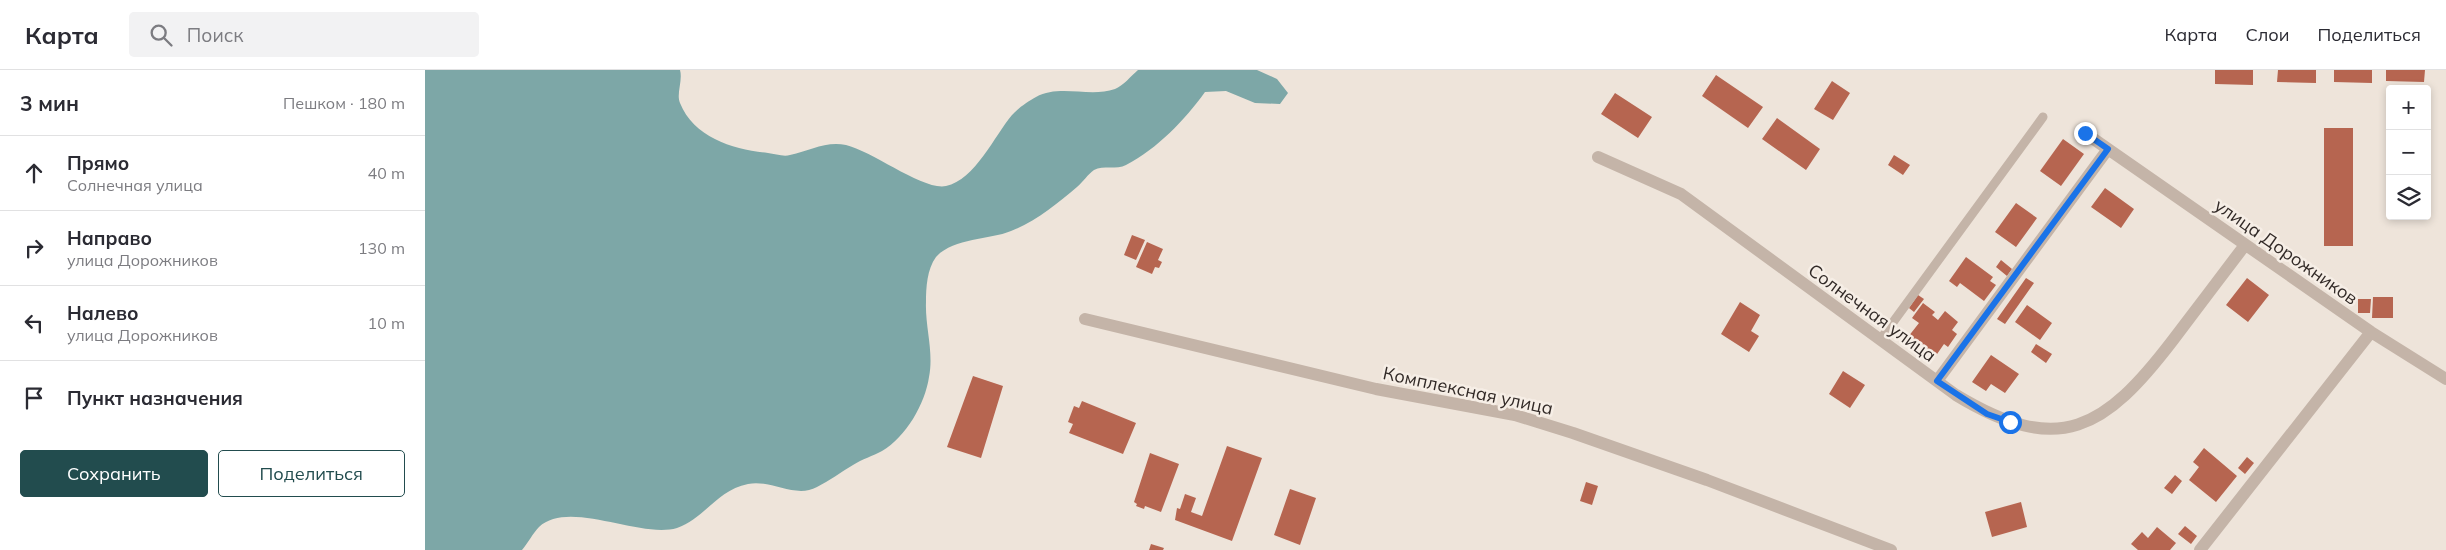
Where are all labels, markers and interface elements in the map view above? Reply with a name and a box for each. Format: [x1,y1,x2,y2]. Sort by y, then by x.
search box [129,12,479,57]
text: Карта [25,20,99,50]
icon: search [147,21,175,49]
text: Поиск [187,23,244,47]
text: Карта [2165,23,2217,46]
text: Слои [2245,23,2290,46]
text: Поделиться [2318,23,2421,46]
map controls [2386,85,2431,220]
button: + [2386,85,2431,130]
text: 3 мин [20,90,79,116]
text: Пешком · 180 m [283,93,405,113]
route end [2074,122,2097,145]
button: − [2386,130,2431,175]
text: Прямо [67,151,129,175]
icon: ahead [20,159,48,187]
text: 40 m [368,163,405,183]
text: Солнечная улица [67,175,203,195]
button: layers [2386,175,2431,220]
street label: улица Дорожников [2210,194,2362,310]
text: Направо [67,226,152,250]
icon: right [20,234,48,262]
text: 130 m [358,238,405,258]
text: улица Дорожников [67,250,218,270]
street label: Солнечная улица [1804,258,1941,367]
text: Налево [67,301,139,325]
icon: left [20,309,48,337]
text: 10 m [368,313,405,333]
text: улица Дорожников [67,325,218,345]
street label: Комплексная улица [1381,361,1555,420]
icon: arrive [20,384,48,412]
text: Пункт назначения [67,386,243,410]
route start [1999,411,2022,434]
button: Сохранить [20,450,208,497]
button: Поделиться [218,450,405,497]

